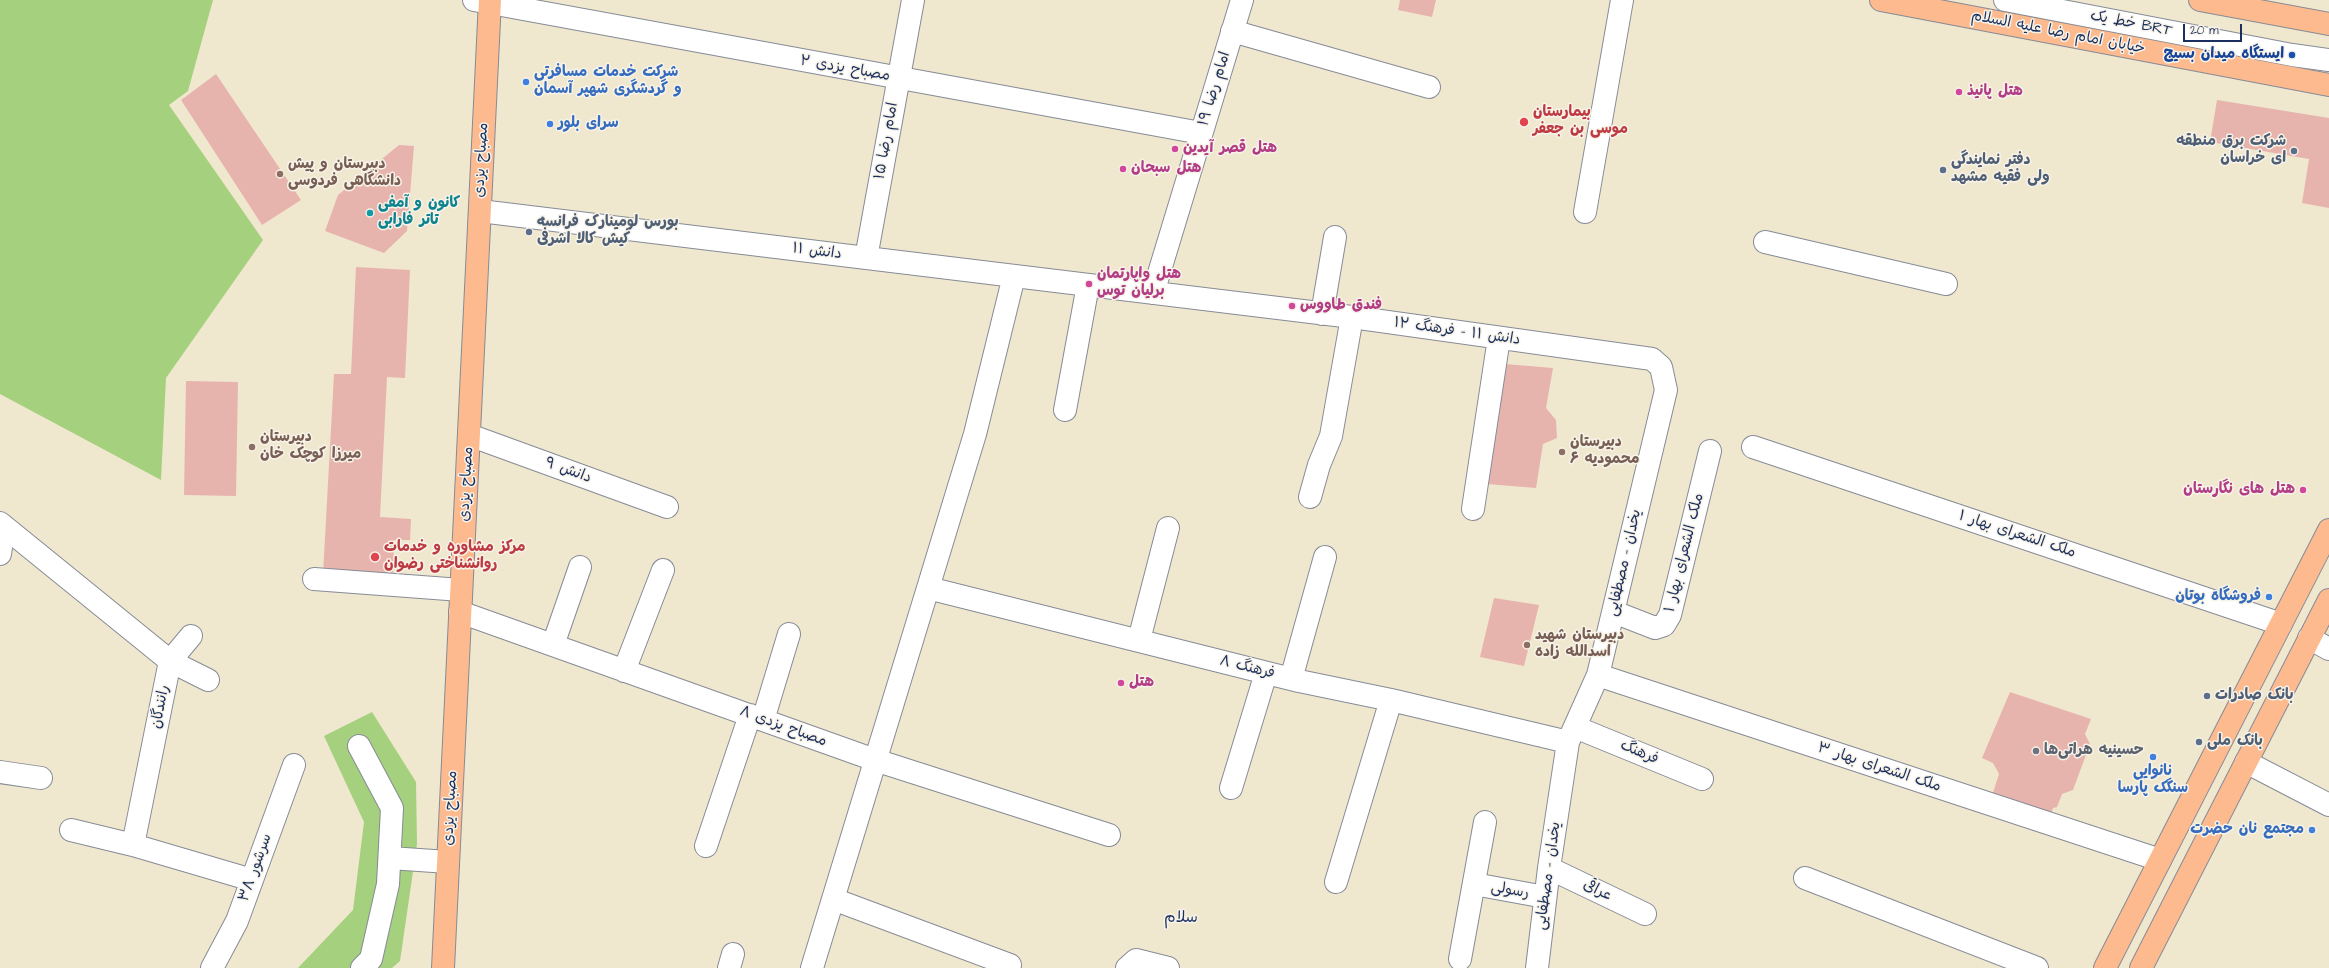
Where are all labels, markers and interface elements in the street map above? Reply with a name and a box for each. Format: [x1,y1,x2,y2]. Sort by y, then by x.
street label: خیابان امام رضا علیه السلام [1970,7,2146,59]
street label: خط یک BRT [2089,7,2173,41]
scale bar [2185,16,2244,42]
text: 20 m [2190,22,2219,39]
place label: ایستگاه میدان بسیج [2163,46,2284,64]
street label: امام رضا ۱۹ [1195,50,1235,128]
marker: ایستگاه میدان بسیج [2287,50,2297,60]
street label: مصباح یزدی ۲ [799,52,891,86]
place label: شرکت خدمات مسافرتی و گردشگری شهپر آسمان [534,64,682,99]
marker: شرکت خدمات مسافرتی و گردشگری شهپر آسمان [521,77,531,87]
place label: هتل پانیذ [1967,83,2023,101]
marker: هتل پانیذ [1954,87,1964,97]
street label: امام رضا ۱۵ [871,101,903,181]
place label: بیمارستان موسی بن جعفر [1533,104,1628,139]
place label: سرای بلور [558,115,619,133]
marker: بیمارستان موسی بن جعفر [1518,116,1530,128]
marker: سرای بلور [545,119,555,129]
street label: مصباح یزدی [471,122,493,198]
place label: شرکت برق منطقه ای خراسان [2176,133,2286,168]
place label: هتل قصر آیدین [1183,140,1277,158]
marker: هتل قصر آیدین [1170,144,1180,154]
marker: شرکت برق منطقه ای خراسان [2289,146,2299,156]
place label: دفتر نمایندگی ولی فقیه مشهد [1951,152,2050,187]
place label: دبیرستان و پیش دانشگاهی فردوسی [288,156,401,191]
place label: هتل سبحان [1131,160,1201,178]
marker: هتل سبحان [1118,164,1128,174]
marker: دفتر نمایندگی ولی فقیه مشهد [1938,165,1948,175]
marker: دبیرستان و پیش دانشگاهی فردوسی [275,169,285,179]
place label: کانون و آمفی تاتر فارابی [378,195,460,230]
marker: کانون و آمفی تاتر فارابی [365,208,375,218]
place label: بورس لومینارک فرانسه کیش کالا اشرفی [537,214,679,249]
marker: بورس لومینارک فرانسه کیش کالا اشرفی [524,227,534,237]
street label: دانش ۱۱ [791,240,843,264]
place label: هتل واپارتمان برلیان توس [1097,266,1181,301]
marker: هتل واپارتمان برلیان توس [1084,279,1094,289]
place label: فندق طاووس [1300,297,1382,315]
marker: فندق طاووس [1287,301,1297,311]
street label: دانش ۱۱ - فرهنگ ۱۲ [1393,314,1521,350]
place label: دبیرستان میرزا کوچک خان [260,429,361,464]
place label: دبیرستان محمودیه ۶ [1570,434,1639,469]
marker: دبیرستان میرزا کوچک خان [247,442,257,452]
street label: مصباح یزدی [456,446,478,522]
marker: دبیرستان محمودیه ۶ [1557,447,1567,457]
street label: دانش ۹ [542,454,594,488]
place label: هتل های نگارستان [2183,481,2295,499]
marker: هتل های نگارستان [2298,485,2308,495]
street label: ملک الشعرای بهار ۱ [1661,492,1709,614]
street label: یخدان - مصطفایی [1604,508,1646,618]
street label: ملک الشعرای بهار ۱ [1956,508,2078,562]
place label: مرکز مشاوره و خدمات روانشناختی رضوان [384,539,526,574]
marker: مرکز مشاوره و خدمات روانشناختی رضوان [369,551,381,563]
place label: فروشگاه بوتان [2175,588,2261,606]
marker: فروشگاه بوتان [2264,592,2274,602]
place label: دبیرستان شهید اسدالله زاده [1535,627,1624,662]
marker: دبیرستان شهید اسدالله زاده [1522,640,1532,650]
street label: فرهنگ ۸ [1217,652,1277,684]
place label: هتل [1129,674,1154,692]
marker: هتل [1116,678,1126,688]
street label: رانندگان [148,684,174,730]
place label: بانک صادرات [2215,687,2294,705]
marker: بانک صادرات [2202,691,2212,701]
street label: مصباح یزدی ۸ [737,703,829,751]
place label: بانک ملی [2207,733,2263,751]
street label: فرهنگ [1617,737,1661,769]
marker: بانک ملی [2194,737,2204,747]
street label: ملک الشعرای بهار ۳ [1815,740,1943,796]
place label: حسینیه هراتی‌ها [2044,742,2144,760]
marker: حسینیه هراتی‌ها [2031,746,2041,756]
marker: نانوایی سنگک پارسا [2148,752,2158,762]
place label: نانوایی سنگک پارسا [2118,763,2188,798]
street label: مصباح یزدی [440,770,462,846]
street label: یخدان - مصطفایی [1533,821,1565,931]
place label: مجتمع نان حضرت [2190,821,2304,839]
marker: مجتمع نان حضرت [2307,825,2317,835]
street label: سرشور ۳۸ [235,832,277,904]
street label: عراقی [1580,877,1614,905]
street label: رسولی [1489,879,1531,903]
district label: سلام [1164,909,1198,929]

